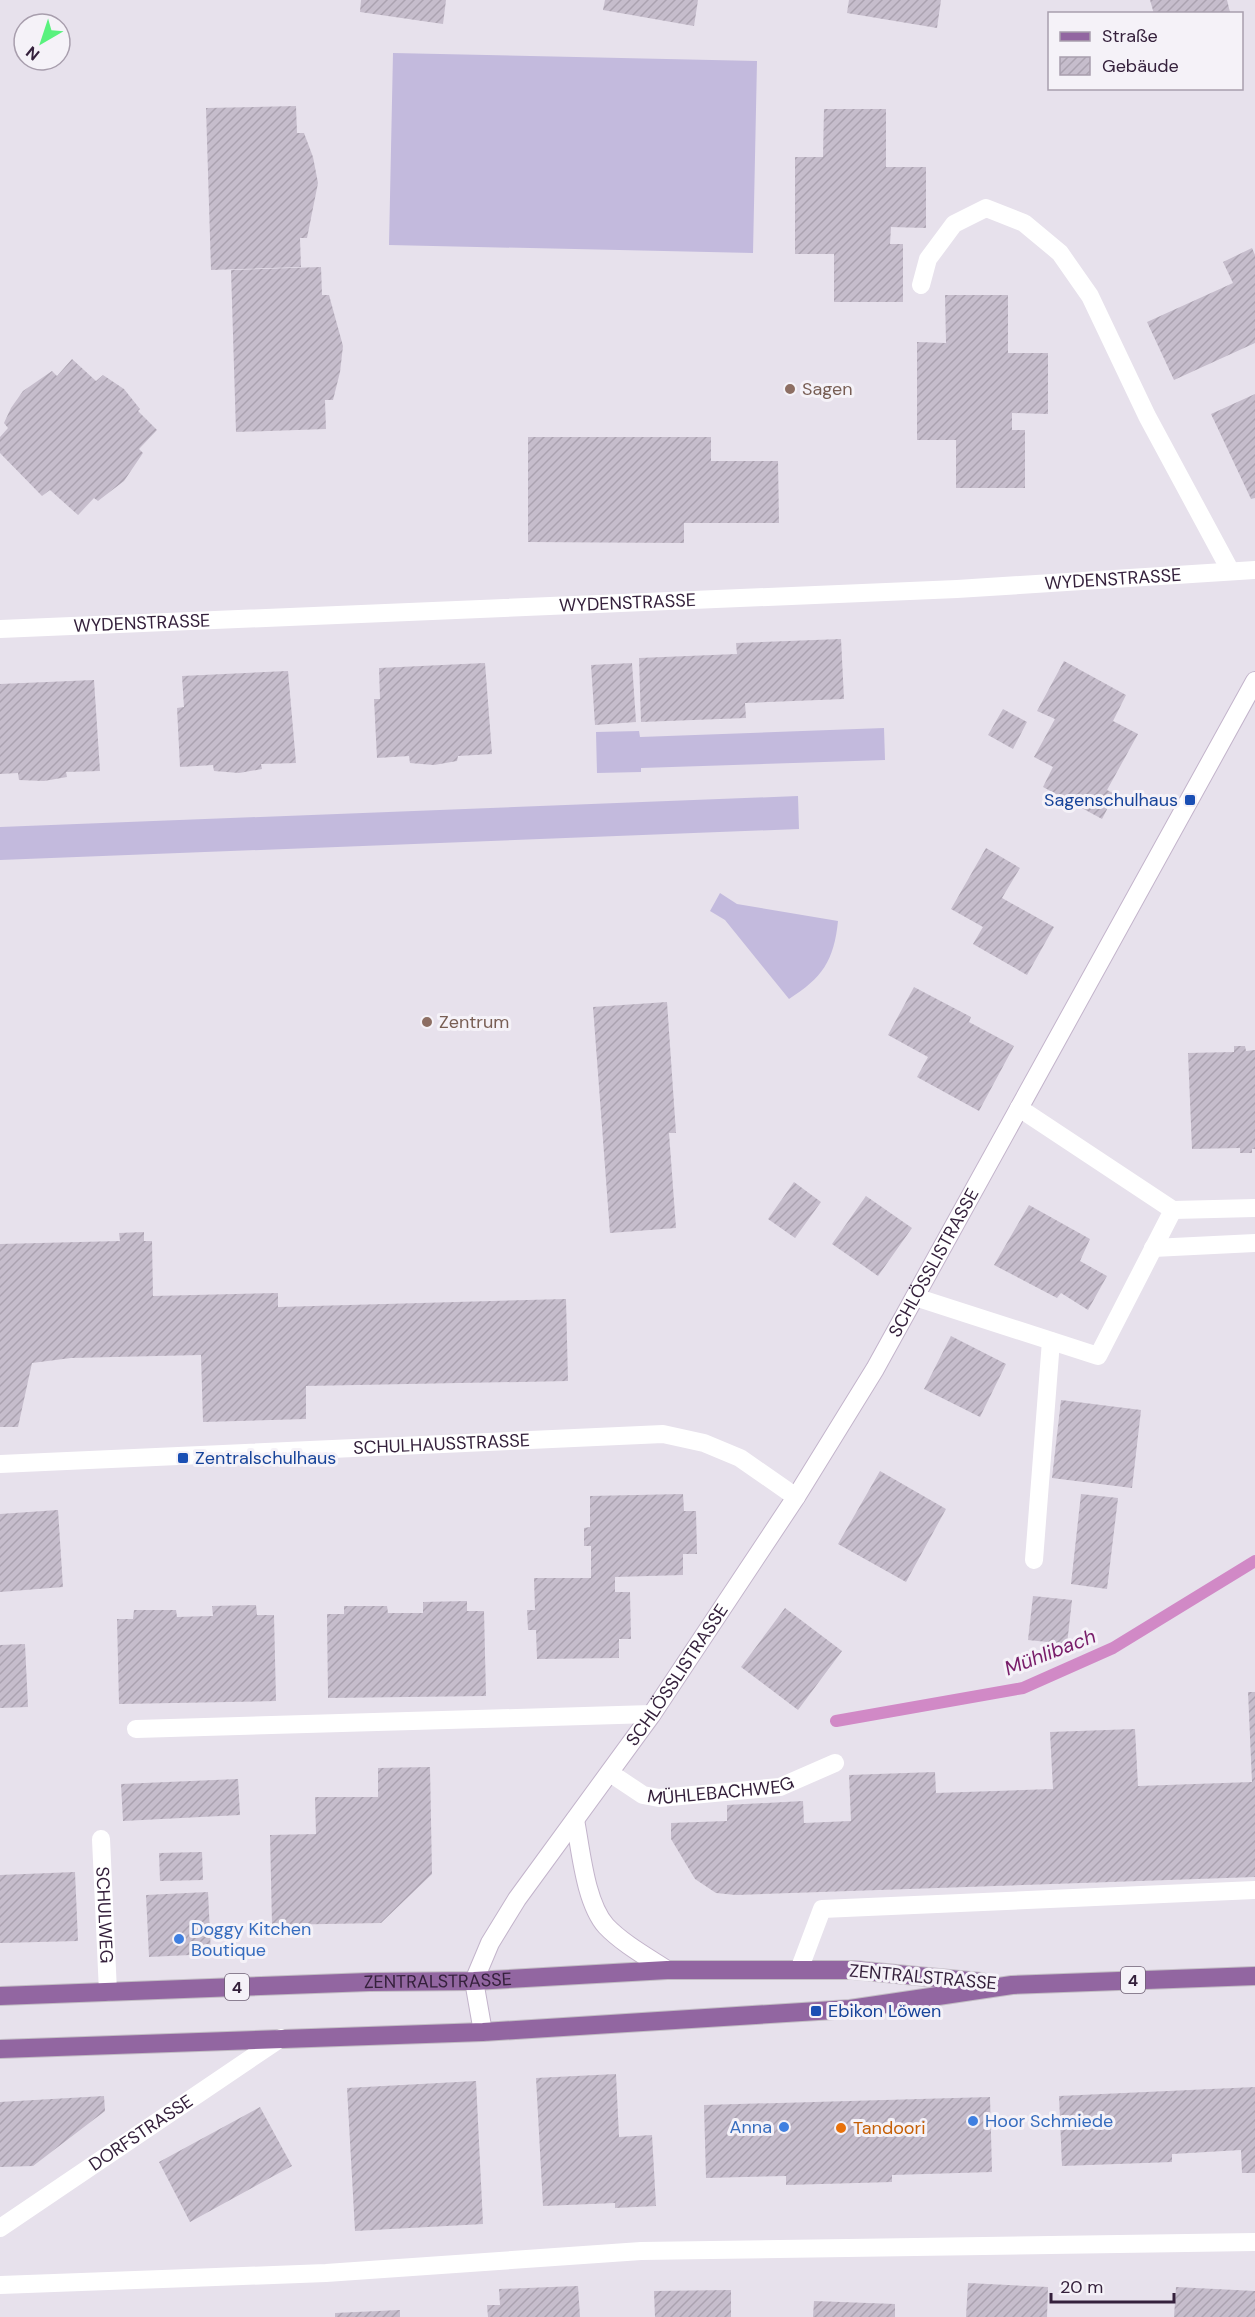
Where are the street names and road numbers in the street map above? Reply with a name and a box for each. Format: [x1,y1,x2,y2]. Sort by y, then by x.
street label: WYDENSTRASSE [1044,563,1182,595]
street label: WYDENSTRASSE [559,588,696,618]
street label: WYDENSTRASSE [73,608,211,638]
street label: SCHLÖSSLISTRASSE [883,1184,984,1341]
street label: SCHULHAUSSTRASSE [353,1428,530,1460]
street label: SCHLÖSSLISTRASSE [621,1599,734,1751]
street label: MÜHLEBACHWEG [645,1770,798,1810]
street label: SCHULWEG [90,1866,119,1964]
street label: ZENTRALSTRASSE [848,1959,998,1995]
street label: ZENTRALSTRASSE [363,1967,512,1994]
road number: 4 [1121,1967,1145,1993]
road number: 4 [225,1974,249,2000]
street label: DORFSTRASSE [84,2089,198,2177]

